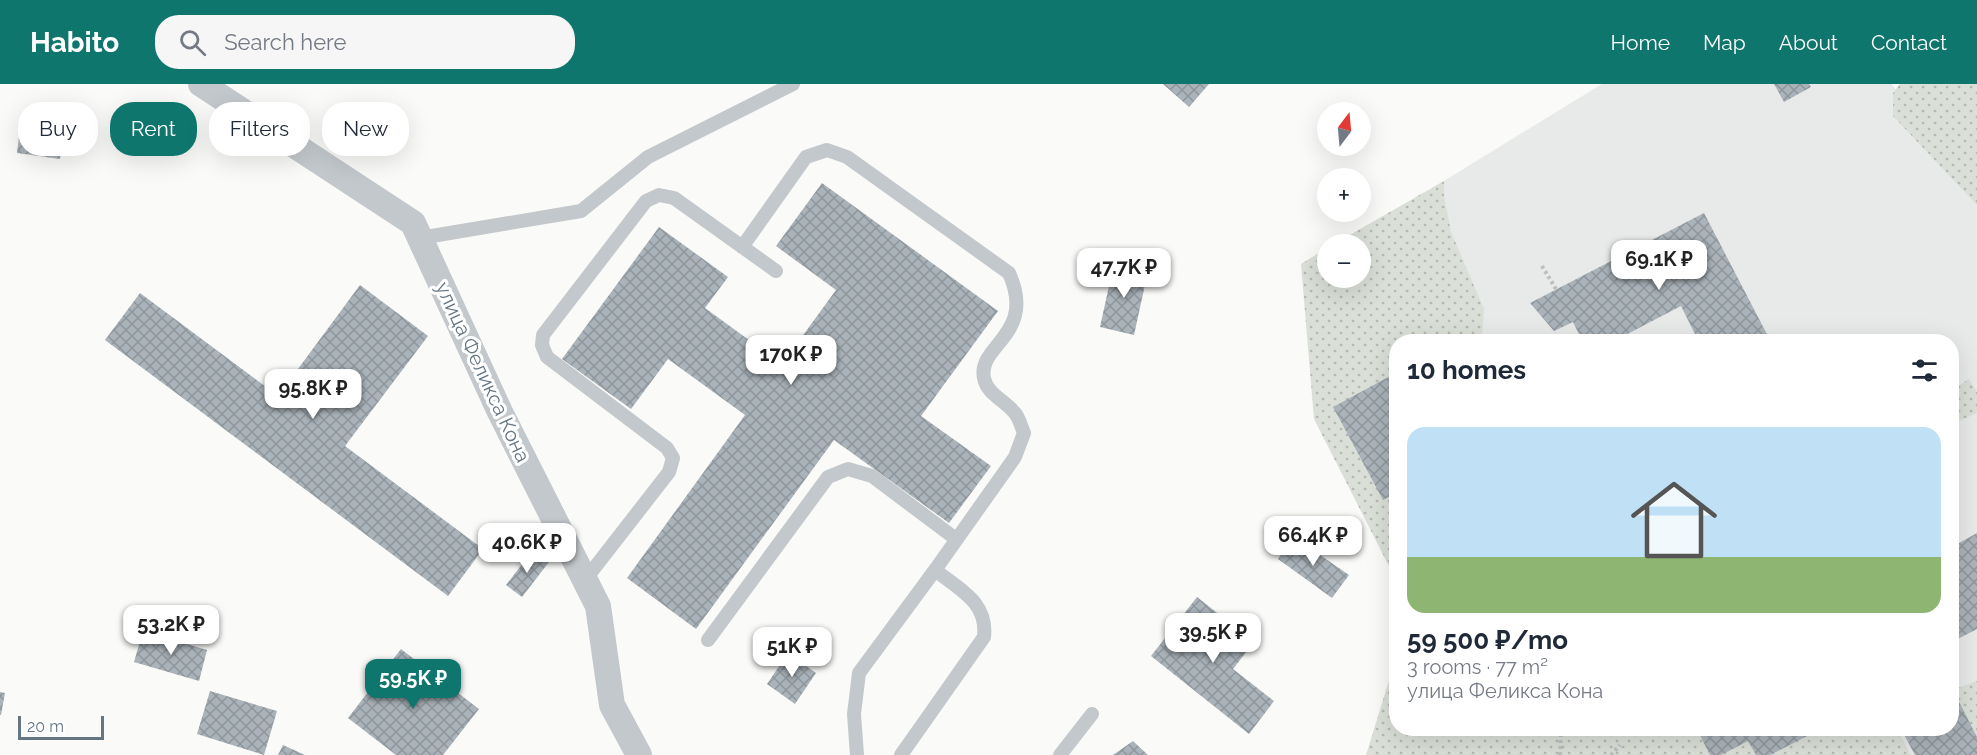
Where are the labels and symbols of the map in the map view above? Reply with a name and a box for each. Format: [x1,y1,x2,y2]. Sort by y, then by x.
north arrow [1317,102,1371,156]
pin: 69.1K ₽ [1604,240,1714,291]
pin: 47.7K ₽ [1069,248,1179,299]
street label: улица Феликса Кона [431,278,535,466]
pin: 170K ₽ [742,335,840,386]
pin: 95.8K ₽ [258,369,368,420]
pin: 66.4K ₽ [1258,516,1368,567]
pin: 40.6K ₽ [472,523,582,574]
pin: 53.2K ₽ [116,605,226,656]
pin: 39.5K ₽ [1158,613,1268,664]
pin: 51K ₽ [750,627,834,678]
pin: 59.5K ₽ [358,659,468,710]
scale bar [18,713,104,740]

